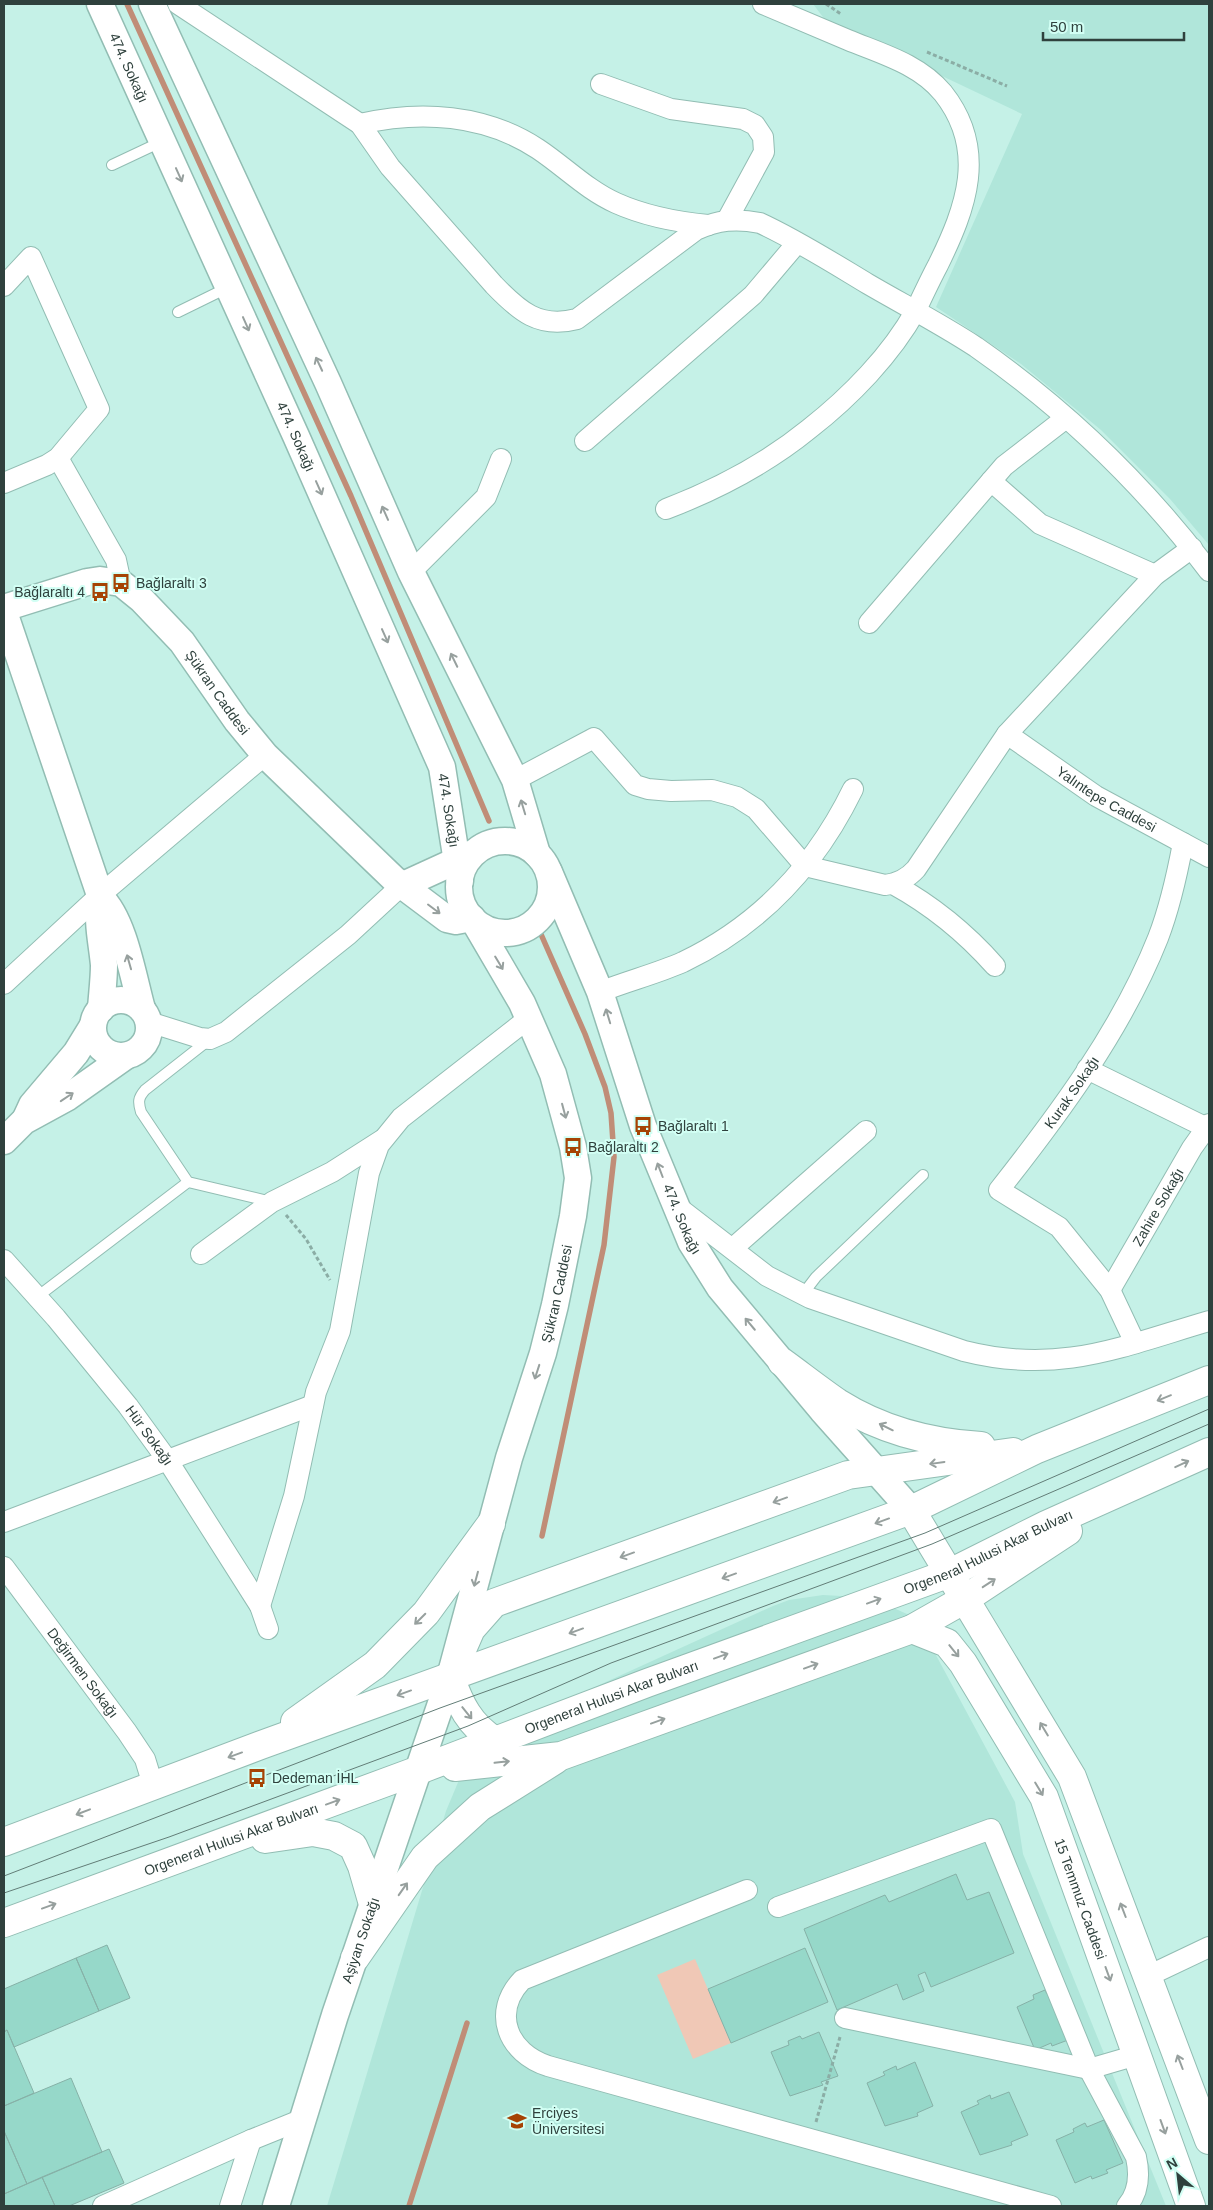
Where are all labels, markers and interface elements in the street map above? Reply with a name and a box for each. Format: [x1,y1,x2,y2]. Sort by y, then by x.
scale bar [1043,10,1184,42]
text: 50 m [1050,18,1083,35]
street label: 474. Sokağı [106,30,152,105]
one-way arrow [175,167,184,182]
one-way arrow [241,316,251,331]
one-way arrow [314,357,324,372]
street label: 474. Sokağı [274,399,319,474]
one-way arrow [315,480,325,495]
one-way arrow [380,506,389,521]
bus stop icon: Bağlaraltı 3 [110,572,132,594]
place label: Bağlaraltı 3 [136,575,207,591]
bus stop icon: Bağlaraltı 4 [89,581,111,603]
place label: Bağlaraltı 4 [14,584,85,600]
one-way arrow [380,628,390,643]
street label: Şükran Caddesi [182,647,253,738]
one-way arrow [449,653,458,668]
street label: Yalıntepe Caddesi [1053,763,1159,835]
street label: 474. Sokağı [435,772,463,848]
one-way arrow [517,799,527,815]
one-way arrow [427,904,441,914]
one-way arrow [123,954,133,970]
one-way arrow [495,955,505,969]
one-way arrow [602,1009,612,1025]
street label: Kurak Sokağı [1041,1053,1102,1131]
one-way arrow [59,1092,73,1102]
one-way arrow [560,1103,569,1119]
bus stop icon: Bağlaraltı 1 [632,1115,654,1137]
place label: Bağlaraltı 1 [658,1118,729,1134]
bus stop icon: Bağlaraltı 2 [562,1136,584,1158]
place label: Bağlaraltı 2 [588,1139,659,1155]
one-way arrow [655,1163,664,1178]
street label: Zahire Sokağı [1129,1165,1187,1249]
street label: 474. Sokağı [660,1182,705,1257]
street label: Şükran Caddesi [538,1243,575,1344]
one-way arrow [745,1318,756,1331]
one-way arrow [531,1364,541,1380]
one-way arrow [1157,1394,1172,1403]
street label: Hür Sokağı [122,1402,177,1468]
one-way arrow [879,1421,894,1431]
one-way arrow [930,1458,946,1468]
one-way arrow [1174,1459,1189,1468]
one-way arrow [773,1496,788,1505]
street label: Orgeneral Hulusi Akar Bulvarı [901,1506,1075,1597]
one-way arrow [875,1517,890,1526]
one-way arrow [620,1551,635,1560]
one-way arrow [471,1570,481,1586]
one-way arrow [722,1572,738,1581]
one-way arrow [982,1578,996,1588]
one-way arrow [866,1596,881,1605]
one-way arrow [414,1613,426,1625]
street label: Değirmen Sokağı [44,1625,122,1721]
one-way arrow [569,1627,585,1636]
one-way arrow [948,1644,959,1657]
one-way arrow [713,1651,728,1660]
street label: Orgeneral Hulusi Akar Bulvarı [522,1657,700,1737]
one-way arrow [802,1661,818,1670]
one-way arrow [397,1689,412,1698]
one-way arrow [461,1706,472,1719]
one-way arrow [650,1716,665,1725]
one-way arrow [1038,1723,1048,1737]
one-way arrow [228,1751,243,1760]
one-way arrow [494,1757,510,1767]
bus stop icon: Dedeman İHL [246,1767,268,1789]
place label: Dedeman İHL [272,1769,359,1786]
one-way arrow [1035,1782,1045,1796]
one-way arrow [325,1797,340,1806]
street label: Orgeneral Hulusi Akar Bulvarı [142,1800,320,1879]
one-way arrow [76,1808,91,1817]
street label: 15 Temmuz Caddesi [1051,1836,1110,1961]
one-way arrow [398,1882,408,1896]
street label: Aşiyan Sokağı [338,1895,382,1985]
one-way arrow [41,1901,57,1910]
one-way arrow [1118,1902,1127,1918]
one-way arrow [1104,1966,1113,1982]
one-way arrow [1175,2054,1184,2070]
place label: Erciyes Üniversitesi [532,2105,604,2137]
school or university icon: Erciyes Üniversitesi [506,2110,528,2132]
one-way arrow [1159,2119,1168,2134]
north arrow [1153,2150,1203,2200]
text: N [1164,2154,1180,2173]

